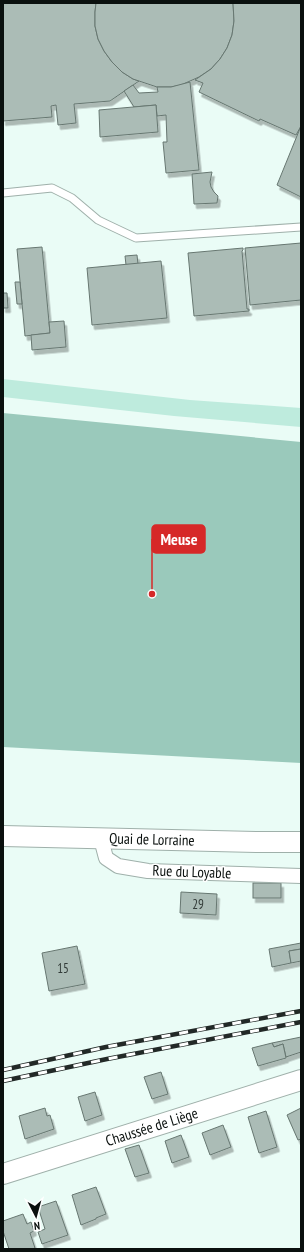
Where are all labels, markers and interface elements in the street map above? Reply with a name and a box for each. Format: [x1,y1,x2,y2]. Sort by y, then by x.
callout: Meuse [152,525,205,553]
text: Meuse [160,529,198,549]
street label: Quai de Lorraine [109,829,195,850]
street label: Rue du Loyable [152,861,232,882]
house number: 29 [192,896,204,913]
house number: 15 [57,960,69,977]
street label: Chaussée de Liège [103,1103,200,1150]
north arrow [16,1196,56,1236]
text: N [33,1219,41,1233]

